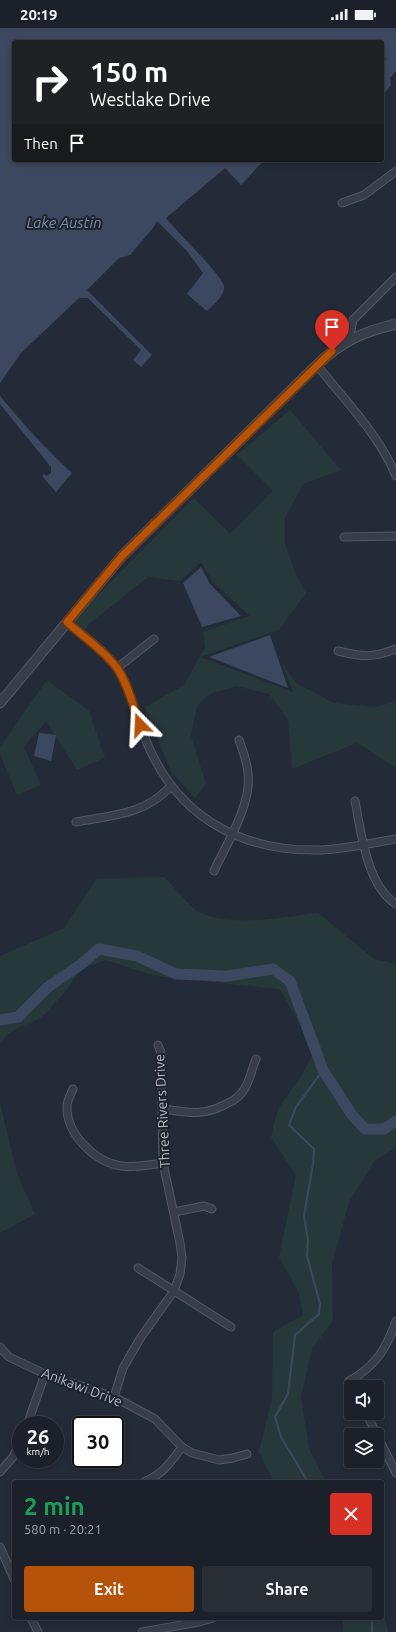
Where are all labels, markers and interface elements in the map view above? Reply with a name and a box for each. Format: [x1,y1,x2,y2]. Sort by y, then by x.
text: 20:19 [20,6,58,23]
icon: right [24,56,76,108]
text: 150 m [90,56,168,87]
text: Westlake Drive [90,89,211,109]
icon: arrive [66,132,88,154]
text: Then [24,135,58,152]
water label: Lake Austin [26,214,102,231]
pin [315,310,349,351]
icon: arrive [321,316,343,338]
position arrow [119,704,161,746]
street label: Three Rivers Drive [151,1054,173,1168]
street label: Anikawi Drive [39,1364,125,1410]
map controls [344,1380,384,1468]
button: sound [344,1380,384,1420]
speed limit sign: 30 [72,1416,124,1468]
text: 26 [27,1425,49,1448]
button: layers [344,1428,384,1468]
text: km/h [26,1446,50,1457]
text: 2 min [24,1493,85,1520]
button: close [330,1493,372,1535]
text: 580 m · 20:21 [24,1522,102,1536]
button: Exit [24,1566,194,1612]
button: Share [202,1566,372,1612]

